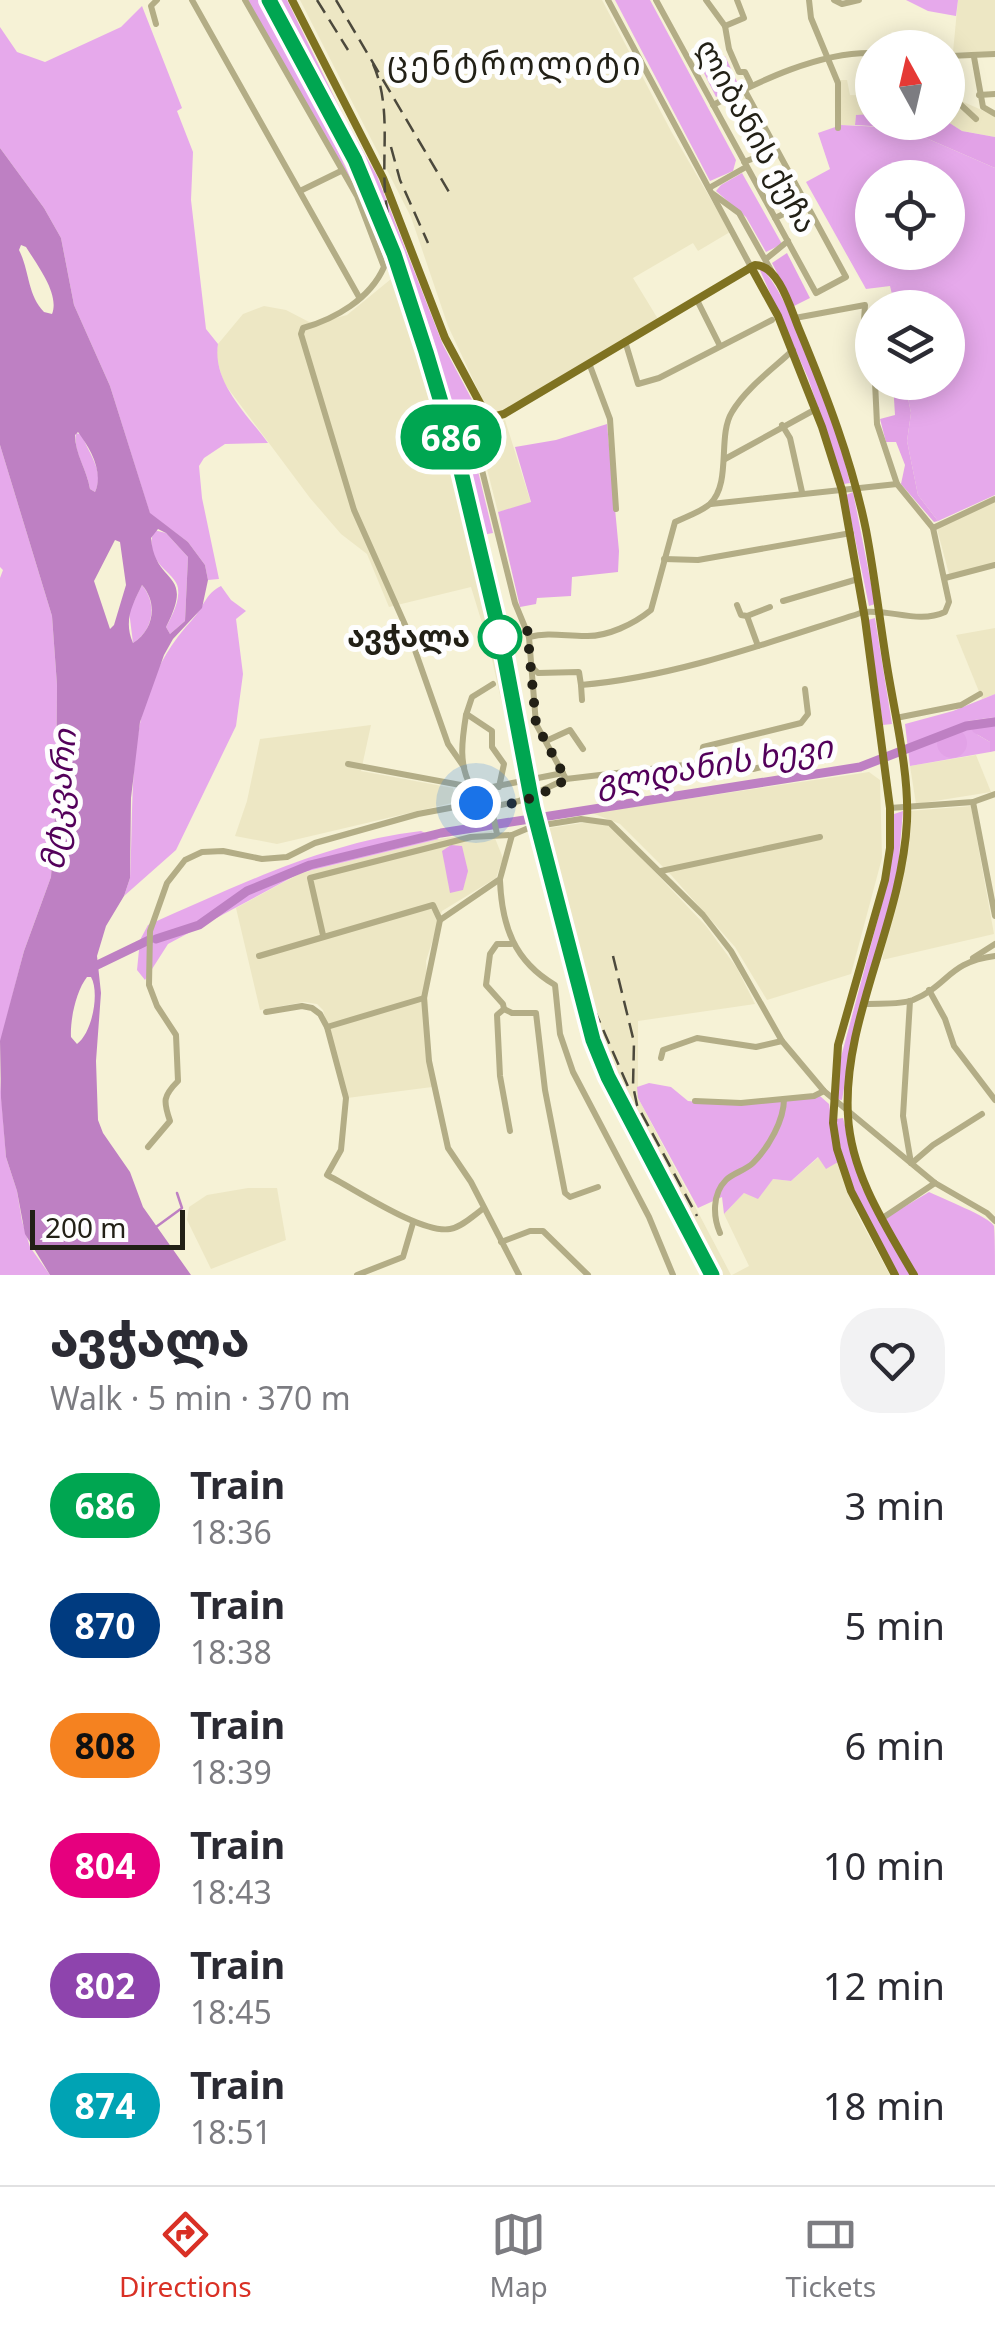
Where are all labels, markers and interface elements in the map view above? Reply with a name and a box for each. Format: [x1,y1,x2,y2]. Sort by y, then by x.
north arrow [855,30,965,140]
map controls [855,30,965,400]
street label: ლიბანის ქუჩა [687,31,828,240]
district label: ცენტროლიტი [387,41,643,84]
button: locate [855,160,965,270]
button: layers [855,290,965,400]
line badge: 686 [394,404,508,470]
text: 686 [420,414,482,461]
place label: ავჭალა [347,615,470,656]
marker: ავჭალა [479,616,521,658]
water label: გლდანის ხევი [593,723,837,803]
water label: მტკვარი [30,726,85,872]
your location [451,778,501,828]
scale bar [30,1205,185,1250]
text: 200 m [45,1208,127,1246]
text: ავჭალა [50,1306,250,1371]
button: heart [840,1308,945,1413]
text: Walk · 5 min · 370 m [50,1376,351,1419]
text: Train [190,1458,285,1510]
text: 3 min [845,1479,945,1531]
text: 686 [74,1482,136,1529]
text: 18:36 [190,1510,272,1553]
text: Train [190,1578,285,1630]
text: 5 min [845,1599,945,1651]
text: 870 [74,1602,136,1649]
text: 18:38 [190,1630,272,1673]
text: Train [190,1698,285,1750]
text: 6 min [845,1719,945,1771]
text: 808 [74,1722,136,1769]
text: 18:39 [190,1750,272,1793]
text: Train [190,1818,285,1870]
text: 10 min [823,1839,945,1891]
text: 804 [74,1842,136,1889]
text: 18:43 [190,1870,272,1913]
text: Train [190,1938,285,1990]
text: 12 min [823,1959,945,2011]
text: 802 [74,1962,136,2009]
text: 18:45 [190,1990,272,2033]
text: Train [190,2058,285,2110]
text: 18 min [823,2079,945,2131]
text: 874 [74,2082,136,2129]
text: 18:51 [190,2110,272,2153]
tab: Directions [119,2207,252,2305]
tab: Map [490,2207,548,2305]
tab: Tickets [786,2207,876,2305]

